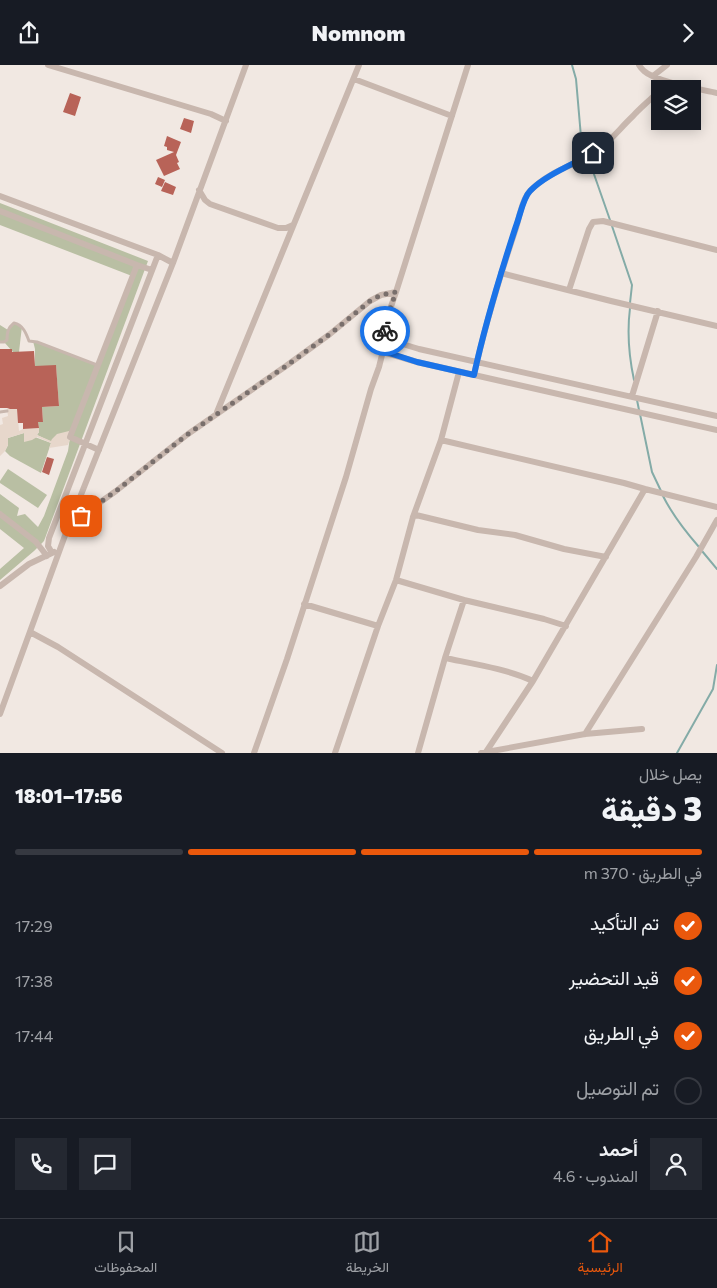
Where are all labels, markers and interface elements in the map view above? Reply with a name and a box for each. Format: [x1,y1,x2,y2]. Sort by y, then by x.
icon: share [15,19,43,47]
text: Nomnom [312,19,405,46]
icon: forward [674,19,702,47]
map controls [651,80,701,130]
button: layers [651,80,701,130]
pin [572,132,614,174]
icon: home [579,139,607,167]
courier [360,306,410,356]
icon: bike [371,317,399,345]
pin [60,495,102,537]
icon: bag [67,502,95,530]
text: يصل خلال [639,764,702,783]
text: 17:56–18:01 [15,784,122,807]
text: 3 دقيقة [601,788,702,828]
text: في الطريق · 370 m [584,863,702,882]
text: تم التأكيد [590,911,659,934]
icon: check [674,912,702,940]
text: 17:29 [15,916,53,935]
text: قيد التحضير [569,966,659,989]
icon: check [674,967,702,995]
text: 17:38 [15,971,53,990]
text: في الطريق [584,1021,659,1044]
icon: check [674,1022,702,1050]
text: 17:44 [15,1026,53,1045]
text: تم التوصيل [576,1076,659,1099]
text: أحمد [599,1137,638,1160]
button: phone [15,1138,67,1190]
button: chat [79,1138,131,1190]
button: person [650,1138,702,1190]
text: المندوب · 4.6 [553,1166,638,1185]
tab: المحفوظات [94,1228,157,1280]
tab: الخريطة [346,1228,389,1280]
tab: الرئيسية [578,1228,623,1280]

